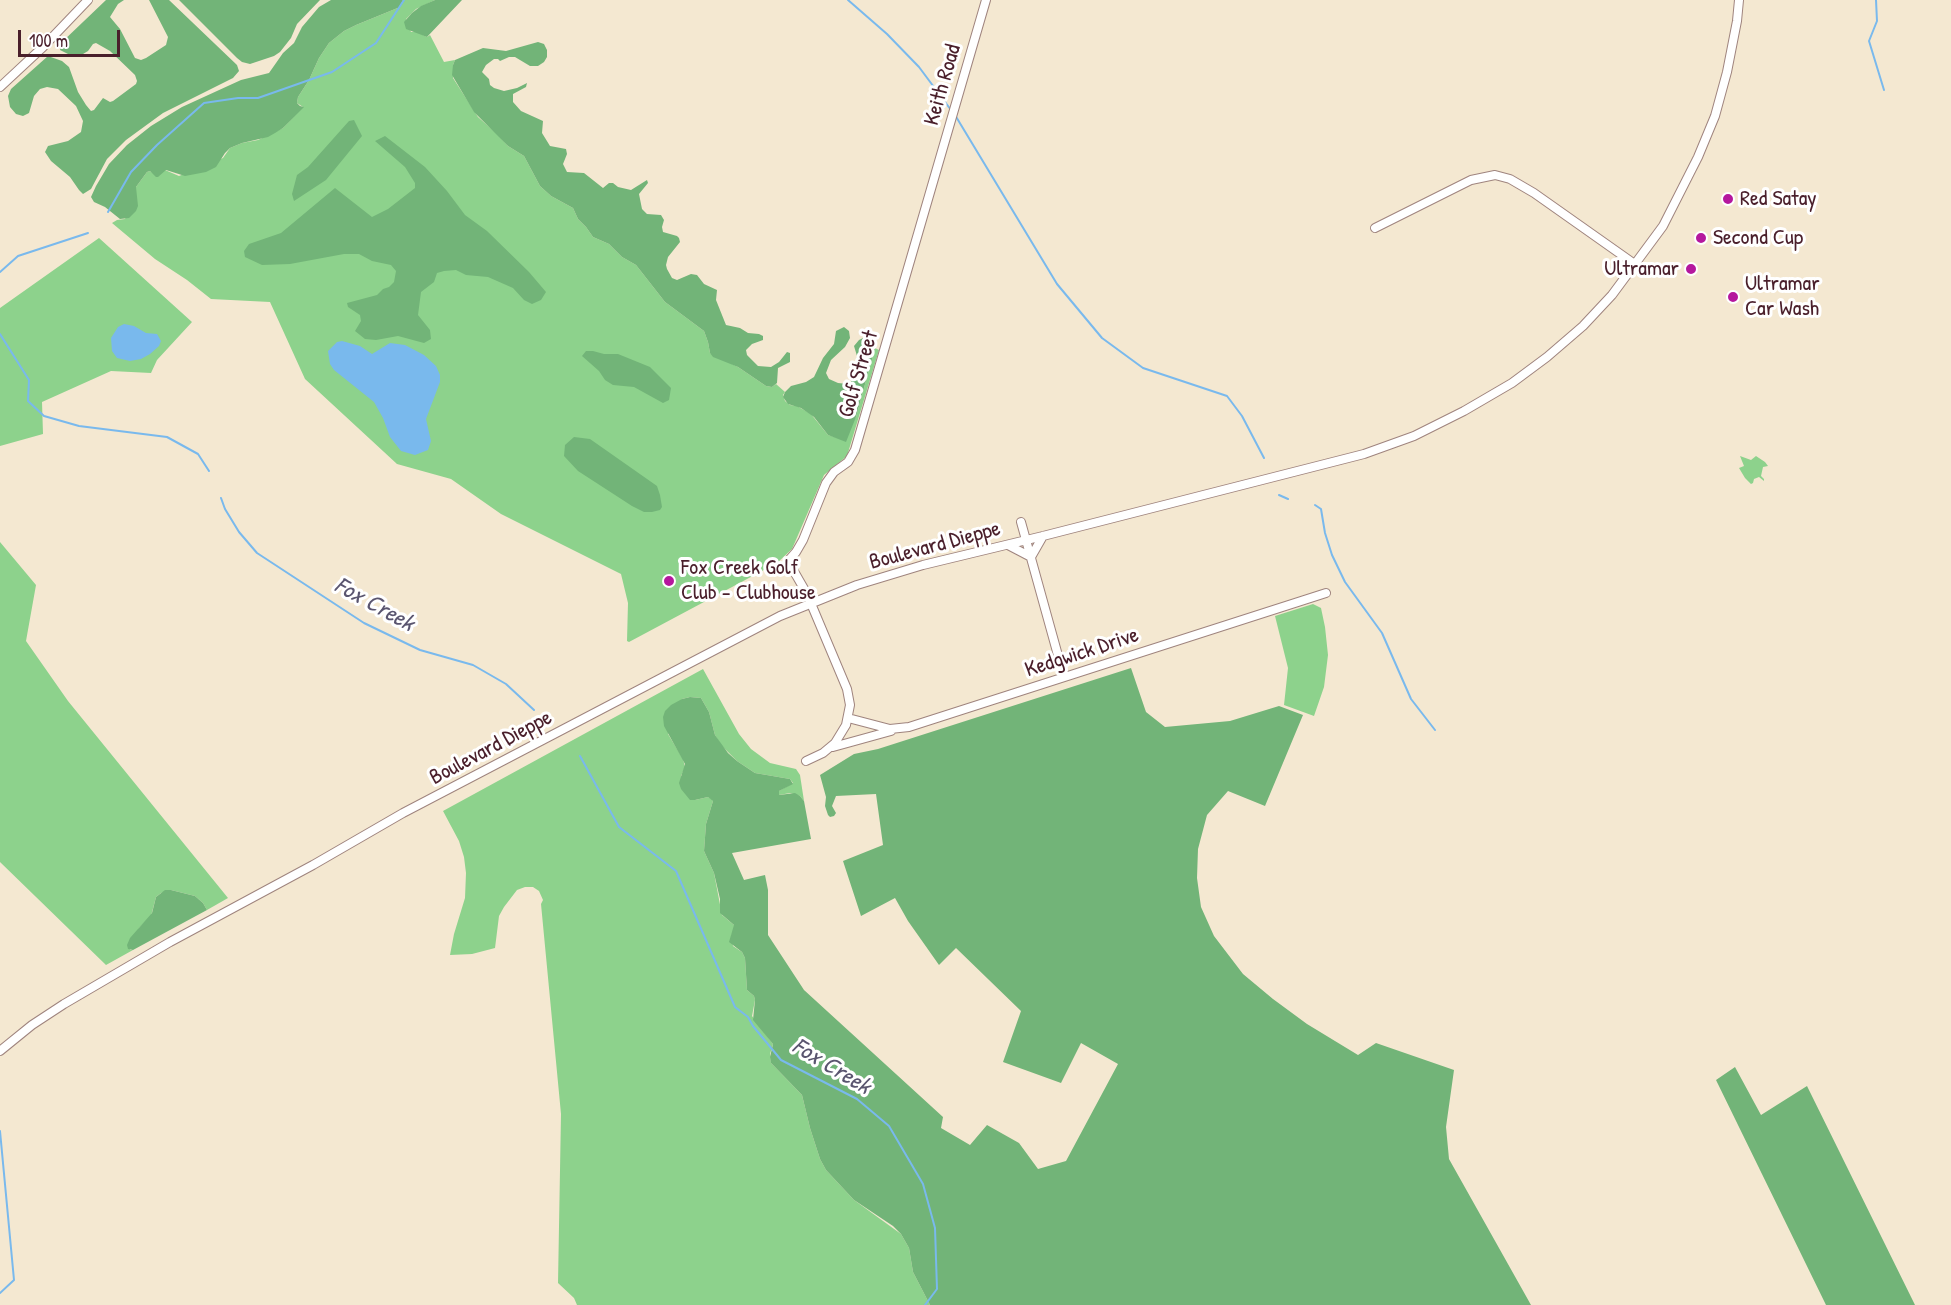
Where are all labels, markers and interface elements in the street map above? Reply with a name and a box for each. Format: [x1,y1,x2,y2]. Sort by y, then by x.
scale bar [21,18,123,56]
text: 100 m [29,28,68,53]
street label: Keith Road [919,41,967,129]
place label: Red Satay [1740,186,1817,212]
marker: Red Satay [1721,192,1735,206]
place label: Second Cup [1713,225,1803,251]
marker: Second Cup [1694,231,1708,245]
place label: Ultramar [1604,256,1679,282]
marker: Ultramar [1684,262,1698,276]
place label: Ultramar Car Wash [1745,271,1820,322]
marker: Ultramar Car Wash [1726,290,1740,304]
street label: Golf Street [833,327,885,421]
street label: Boulevard Dieppe [867,516,1003,576]
place label: Fox Creek Golf Club - Clubhouse [681,555,816,606]
water label: Fox Creek [329,571,419,639]
marker: Fox Creek Golf Club - Clubhouse [662,574,676,588]
street label: Kedgwick Drive [1022,622,1142,684]
street label: Boulevard Dieppe [425,705,557,791]
water label: Fox Creek [787,1032,875,1102]

